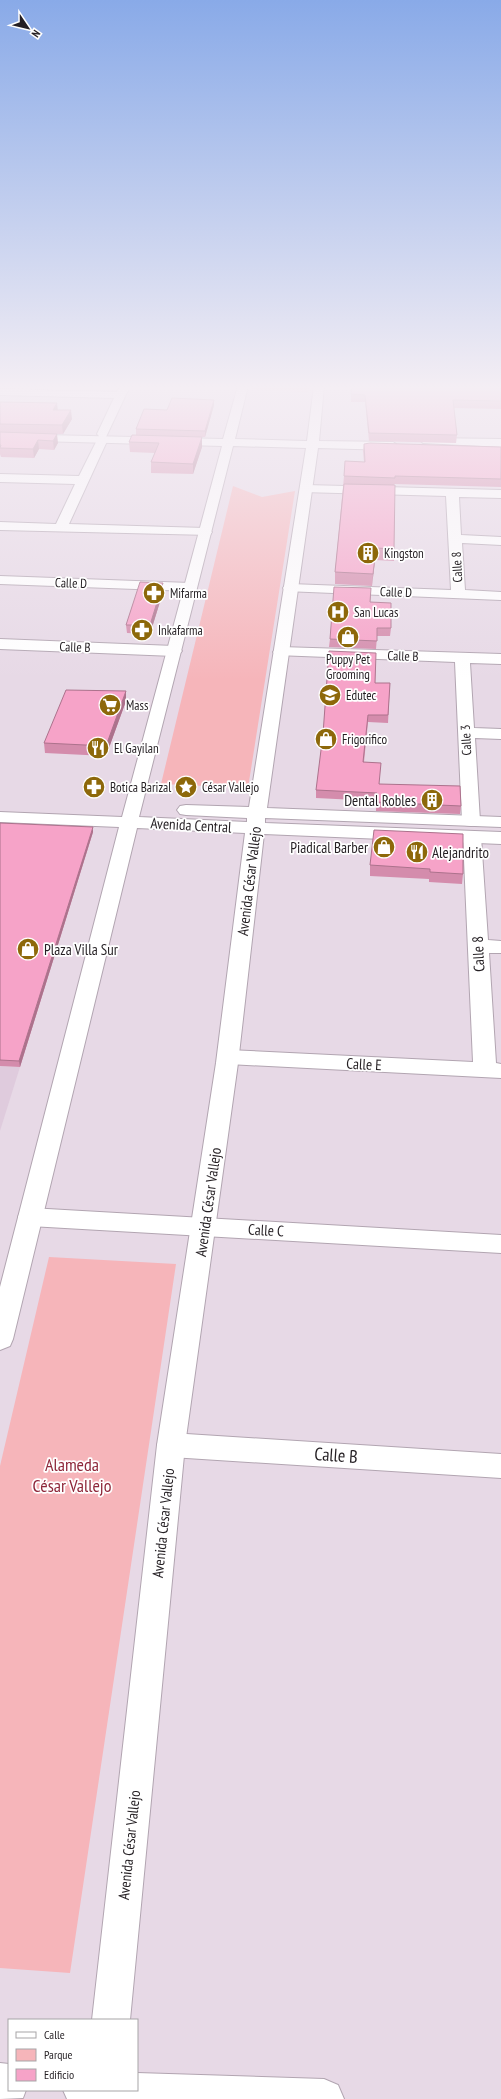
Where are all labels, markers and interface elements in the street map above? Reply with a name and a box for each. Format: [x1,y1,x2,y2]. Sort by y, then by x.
north arrow [8,8,48,48]
text: N [29,27,44,40]
building icon: Kingston [355,540,381,566]
place label: Kingston [384,545,424,562]
street label: Calle 8 [448,551,466,583]
street label: Calle D [55,574,87,592]
pharmacy icon: Mifarma [141,580,167,606]
street label: Calle D [380,583,412,601]
place label: Mifarma [170,585,207,602]
hospital icon: San Lucas [325,599,351,625]
place label: San Lucas [354,604,398,621]
pharmacy icon: Inkafarma [129,617,155,643]
place label: Inkafarma [158,622,203,639]
shop icon: Puppy Pet Grooming [335,624,361,650]
street label: Calle B [59,638,91,656]
street label: Calle B [387,647,419,665]
place label: Puppy Pet Grooming [326,651,370,683]
school or university icon: Edutec [317,682,343,708]
place label: Edutec [346,687,377,704]
supermarket icon: Mass [97,692,123,718]
place label: Mass [126,697,148,714]
street label: Calle 3 [457,724,475,756]
shop icon: Frigorifico [313,726,339,752]
place label: Frigorifico [342,731,387,748]
restaurant icon: El Gayilan [85,735,111,761]
place label: El Gayilan [114,740,159,757]
pharmacy icon: Botica Barizal [81,774,107,800]
place icon: César Vallejo [173,774,199,800]
place label: Botica Barizal [110,779,171,796]
place label: César Vallejo [202,779,259,796]
building icon: Dental Robles [419,787,445,813]
place label: Dental Robles [344,791,416,810]
street label: Avenida Central [150,813,233,837]
street label: Avenida César Vallejo [233,825,265,937]
shop icon: Piadical Barber [371,834,397,860]
place label: Piadical Barber [290,838,369,857]
restaurant icon: Alejandrito [404,839,430,865]
place label: Alejandrito [432,843,489,862]
shop icon: Plaza Villa Sur [15,936,41,962]
street label: Calle 8 [468,936,488,972]
place label: Plaza Villa Sur [44,940,119,959]
street label: Calle E [346,1054,382,1074]
street label: Avenida César Vallejo [191,1146,225,1258]
street label: Calle C [248,1220,285,1240]
street label: Calle B [314,1442,358,1468]
park label: Alameda César Vallejo [32,1453,112,1497]
street label: Avenida César Vallejo [148,1467,178,1579]
street label: Avenida César Vallejo [114,1789,144,1901]
legend [8,2019,138,2091]
text: Calle [44,2027,65,2042]
text: Parque [44,2047,73,2062]
text: Edificio [44,2067,74,2082]

